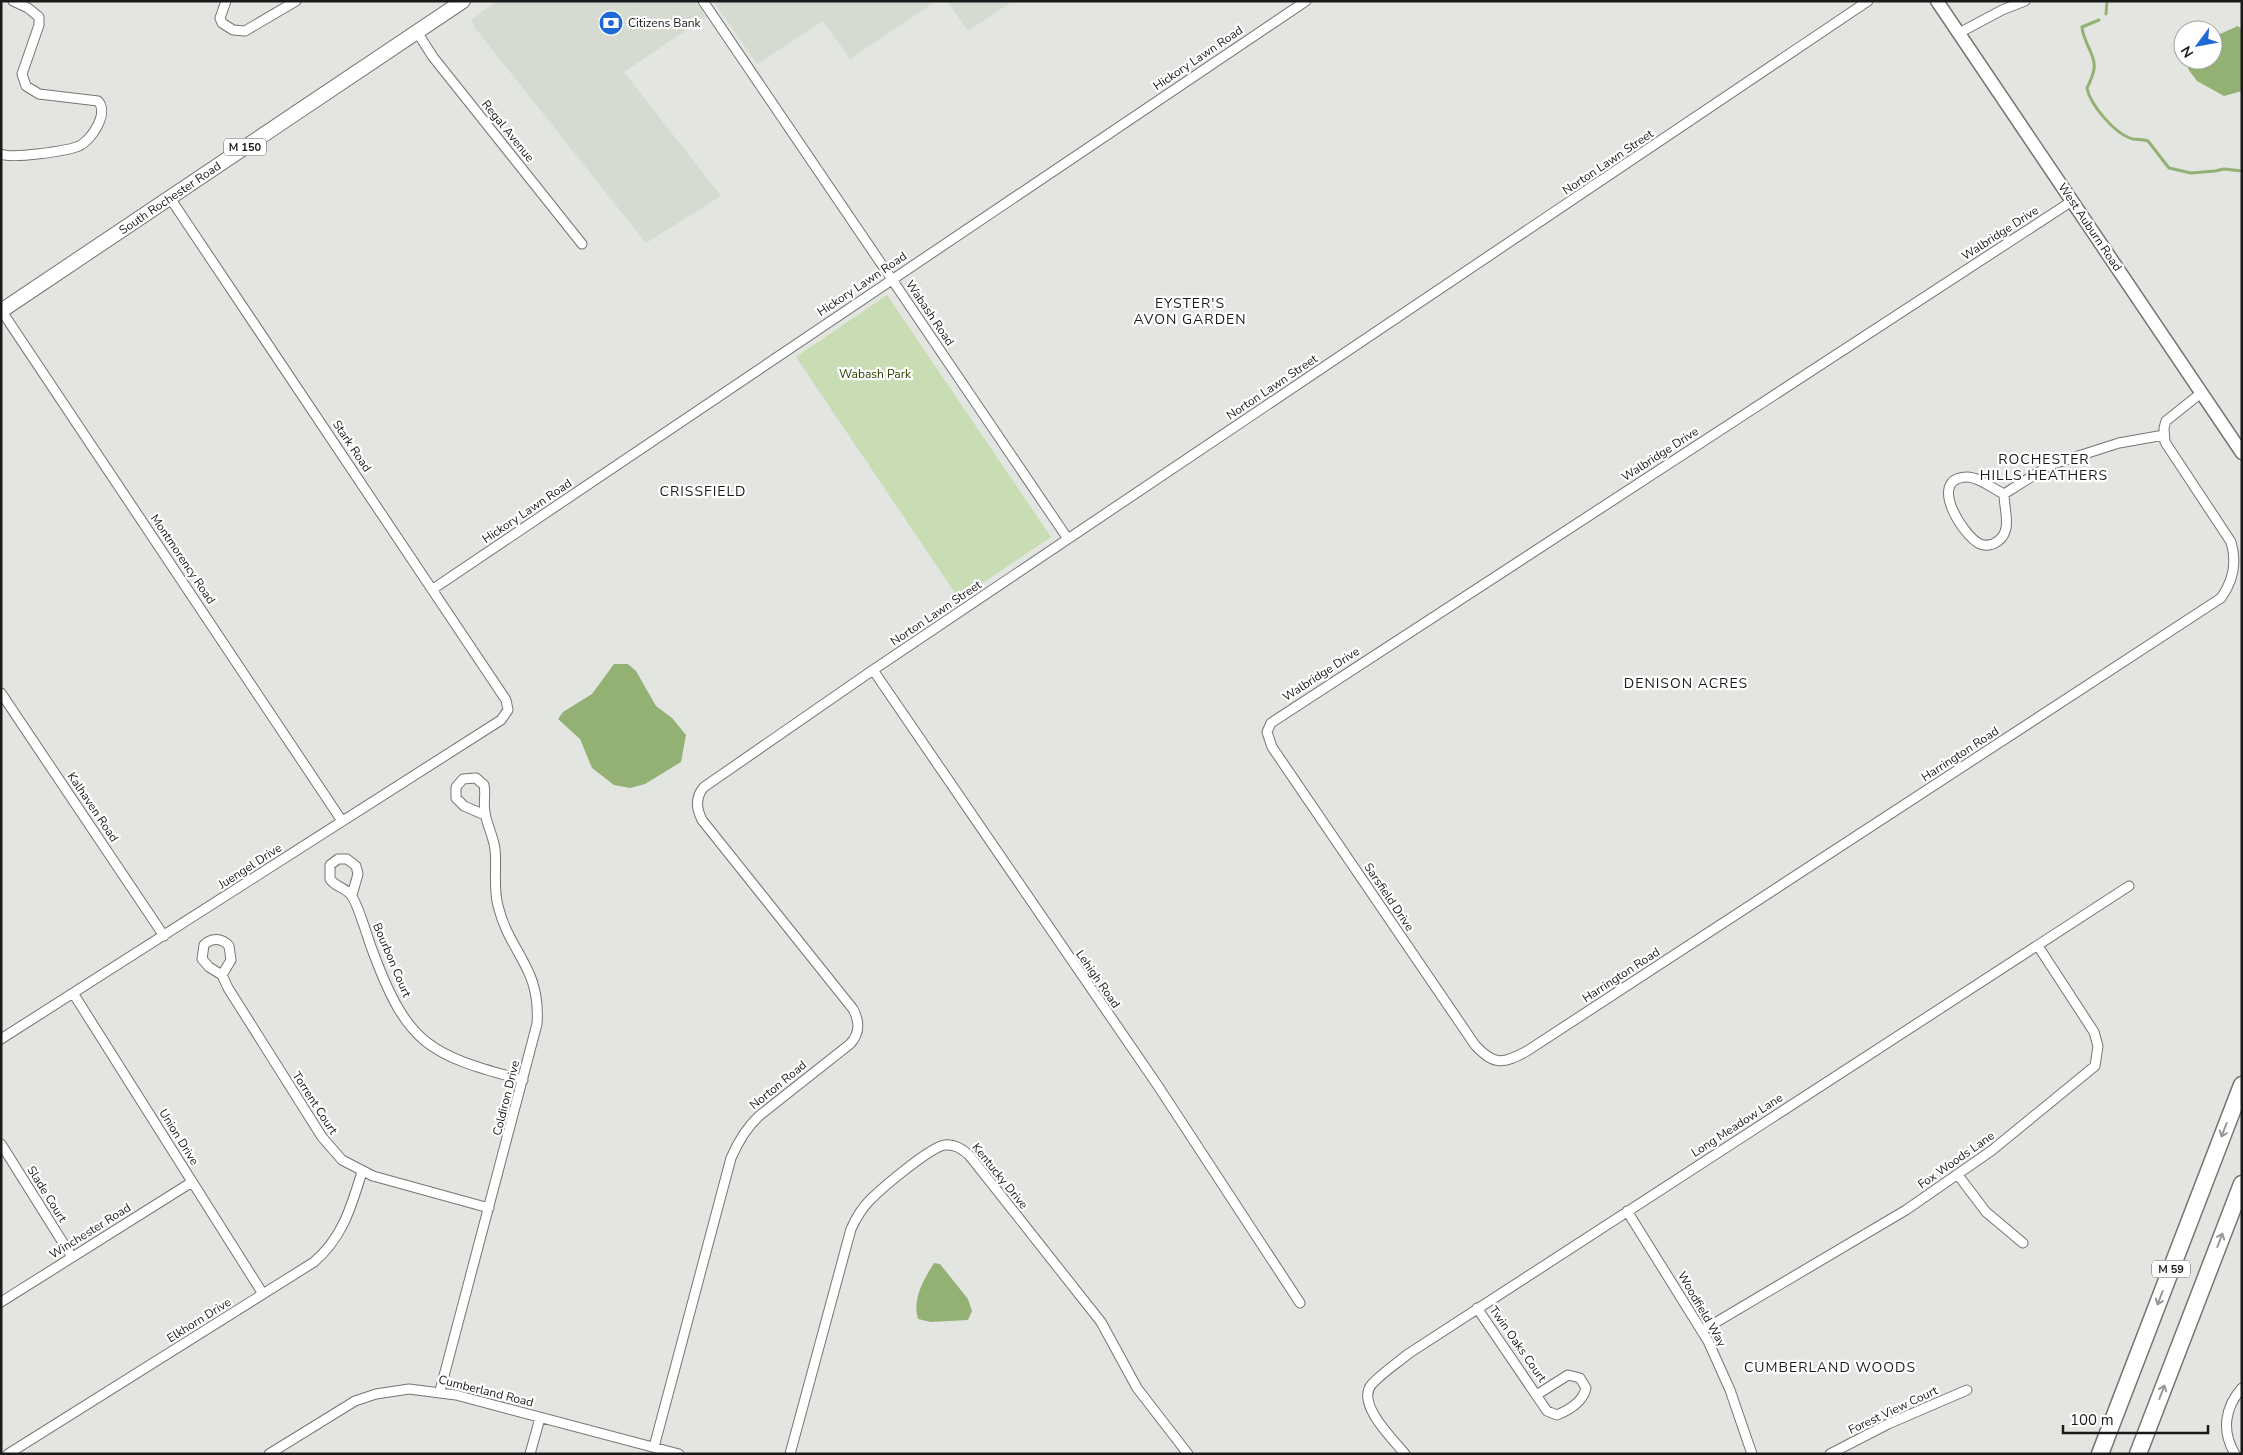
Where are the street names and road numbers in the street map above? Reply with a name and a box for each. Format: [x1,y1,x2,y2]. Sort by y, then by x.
street label: Hickory Lawn Road [1150,22,1246,94]
street label: Regal Avenue [478,97,538,165]
street label: Norton Lawn Street [1559,125,1657,198]
road number: M 150 [224,138,266,156]
street label: South Rochester Road [116,158,224,238]
street label: West Auburn Road [2055,180,2125,274]
street label: Walbridge Drive [1959,202,2041,264]
street label: Hickory Lawn Road [814,248,910,320]
street label: Wabash Road [902,277,958,349]
street label: Norton Lawn Street [1223,350,1321,423]
street label: Stark Road [329,417,375,475]
street label: Walbridge Drive [1619,423,1701,485]
street label: Hickory Lawn Road [479,475,575,547]
street label: Montmorency Road [147,511,219,607]
street label: Norton Lawn Street [887,576,985,649]
street label: Walbridge Drive [1280,643,1362,705]
street label: Harrington Road [1918,723,2002,785]
street label: Kalhaven Road [64,769,122,845]
street label: Juengel Drive [214,840,285,893]
street label: Sarsfield Drive [1360,860,1418,934]
street label: Bourbon Court [369,920,415,1000]
street label: Harrington Road [1579,944,1663,1006]
street label: Lehigh Road [1072,947,1124,1011]
street label: Norton Road [746,1057,810,1113]
street label: Coldiron Drive [489,1059,523,1137]
street label: Torrent Court [289,1069,342,1138]
street label: Long Meadow Lane [1688,1089,1786,1161]
street label: Union Drive [155,1106,203,1168]
street label: Fox Woods Lane [1915,1128,1997,1192]
street label: Kentucky Drive [968,1140,1032,1212]
street label: Slade Court [23,1163,71,1226]
street label: Winchester Road [46,1200,134,1262]
road number: M 59 [2152,1260,2190,1278]
street label: Woodfield Way [1674,1268,1730,1350]
street label: Elkhorn Drive [164,1294,234,1346]
street label: Twin Oaks Court [1486,1303,1551,1386]
street label: Cumberland Road [437,1371,535,1411]
street label: Forest View Court [1846,1382,1941,1438]

